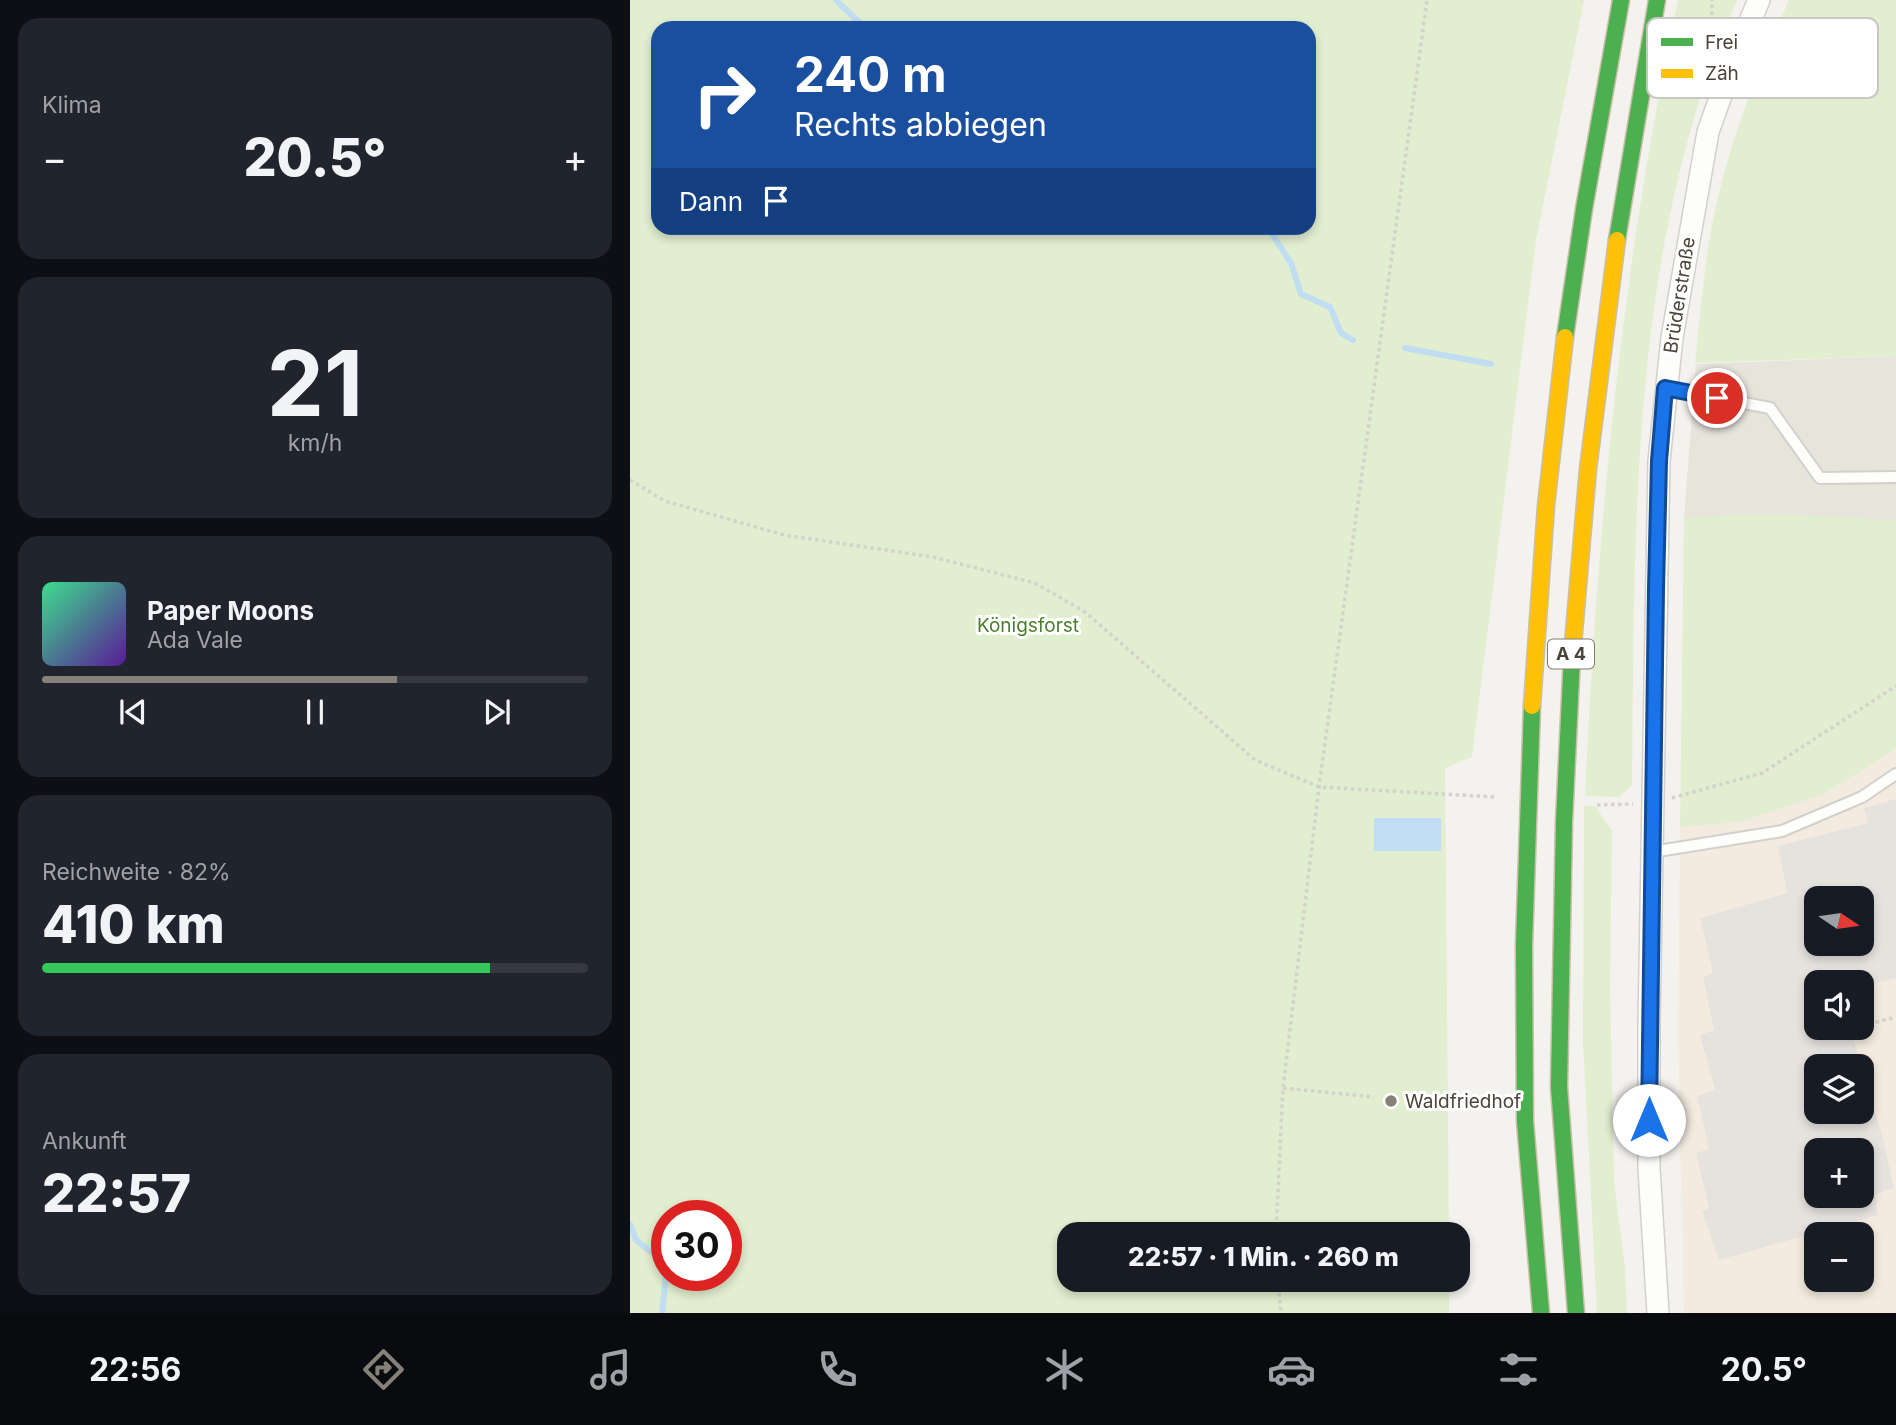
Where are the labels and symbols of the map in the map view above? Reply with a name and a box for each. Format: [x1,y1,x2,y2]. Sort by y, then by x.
legend [1647,18,1878,98]
text: Frei [1705,31,1738,54]
text: Zäh [1705,62,1739,85]
street label: Brüderstraße [1659,235,1700,355]
pin [1687,368,1747,428]
park label: Königsforst [977,614,1079,637]
road number: A 4 [1548,640,1594,668]
north arrow [1804,886,1874,956]
position arrow [1612,1083,1686,1157]
place label: Waldfriedhof [1405,1090,1521,1113]
marker: Waldfriedhof [1383,1093,1399,1109]
speed limit sign: 30 [651,1200,742,1291]

